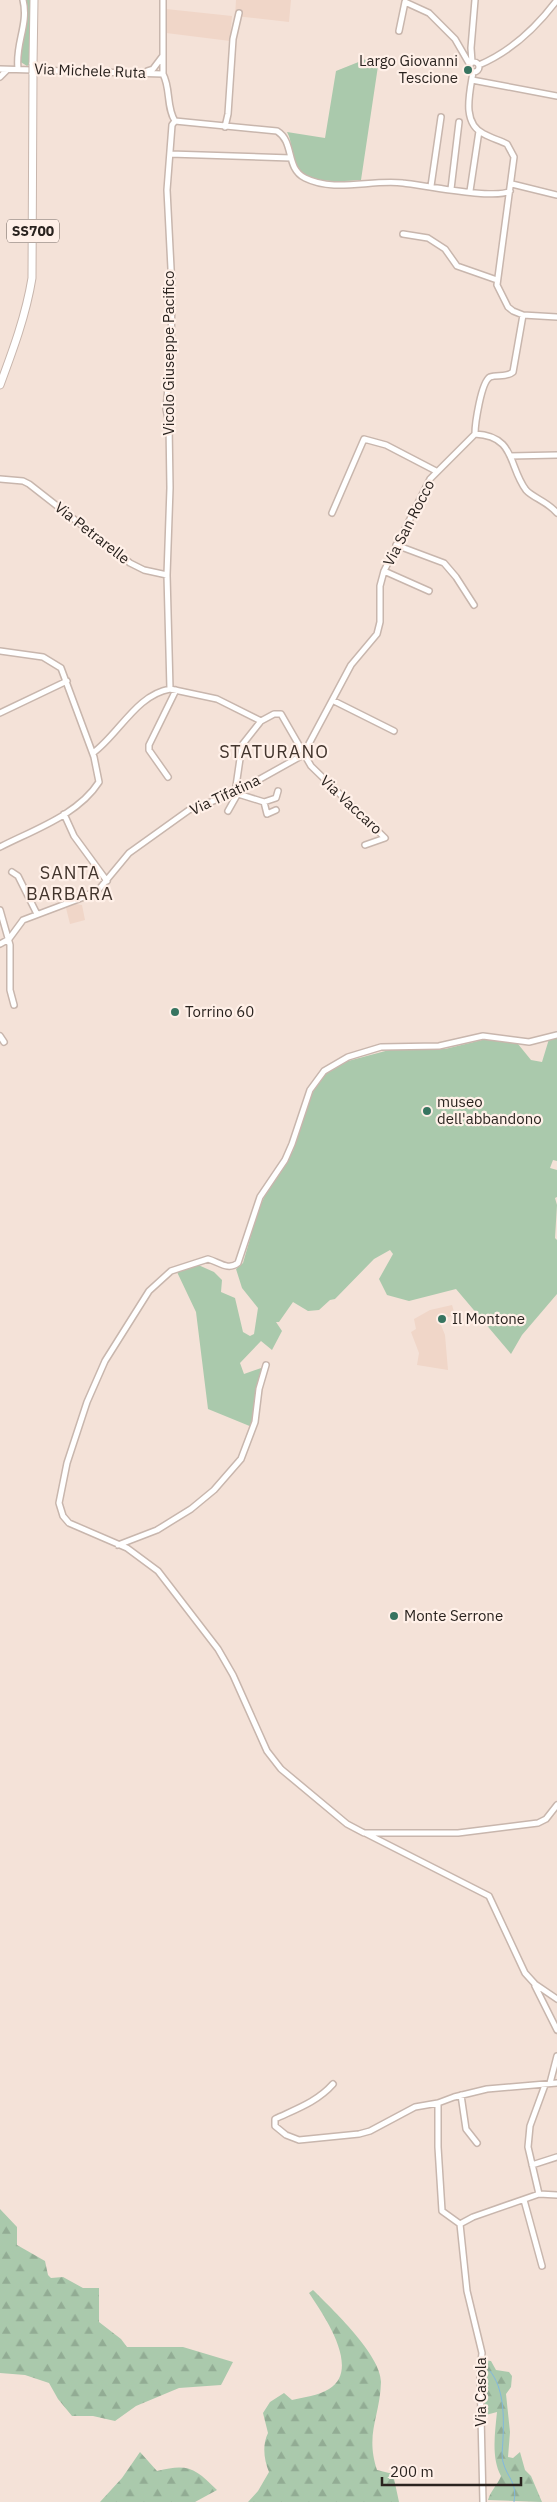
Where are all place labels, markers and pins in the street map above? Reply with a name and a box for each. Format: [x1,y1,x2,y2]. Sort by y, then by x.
place label: Largo Giovanni Tescione [359,51,458,87]
marker: Largo Giovanni Tescione [462,64,474,76]
place label: Torrino 60 [185,1002,254,1021]
marker: Torrino 60 [169,1006,181,1018]
place label: museo dell'abbandono [437,1092,542,1128]
marker: museo dell'abbandono [421,1105,433,1117]
place label: Il Montone [452,1309,525,1328]
marker: Il Montone [436,1313,448,1325]
place label: Monte Serrone [404,1606,503,1625]
marker: Monte Serrone [388,1610,400,1622]

